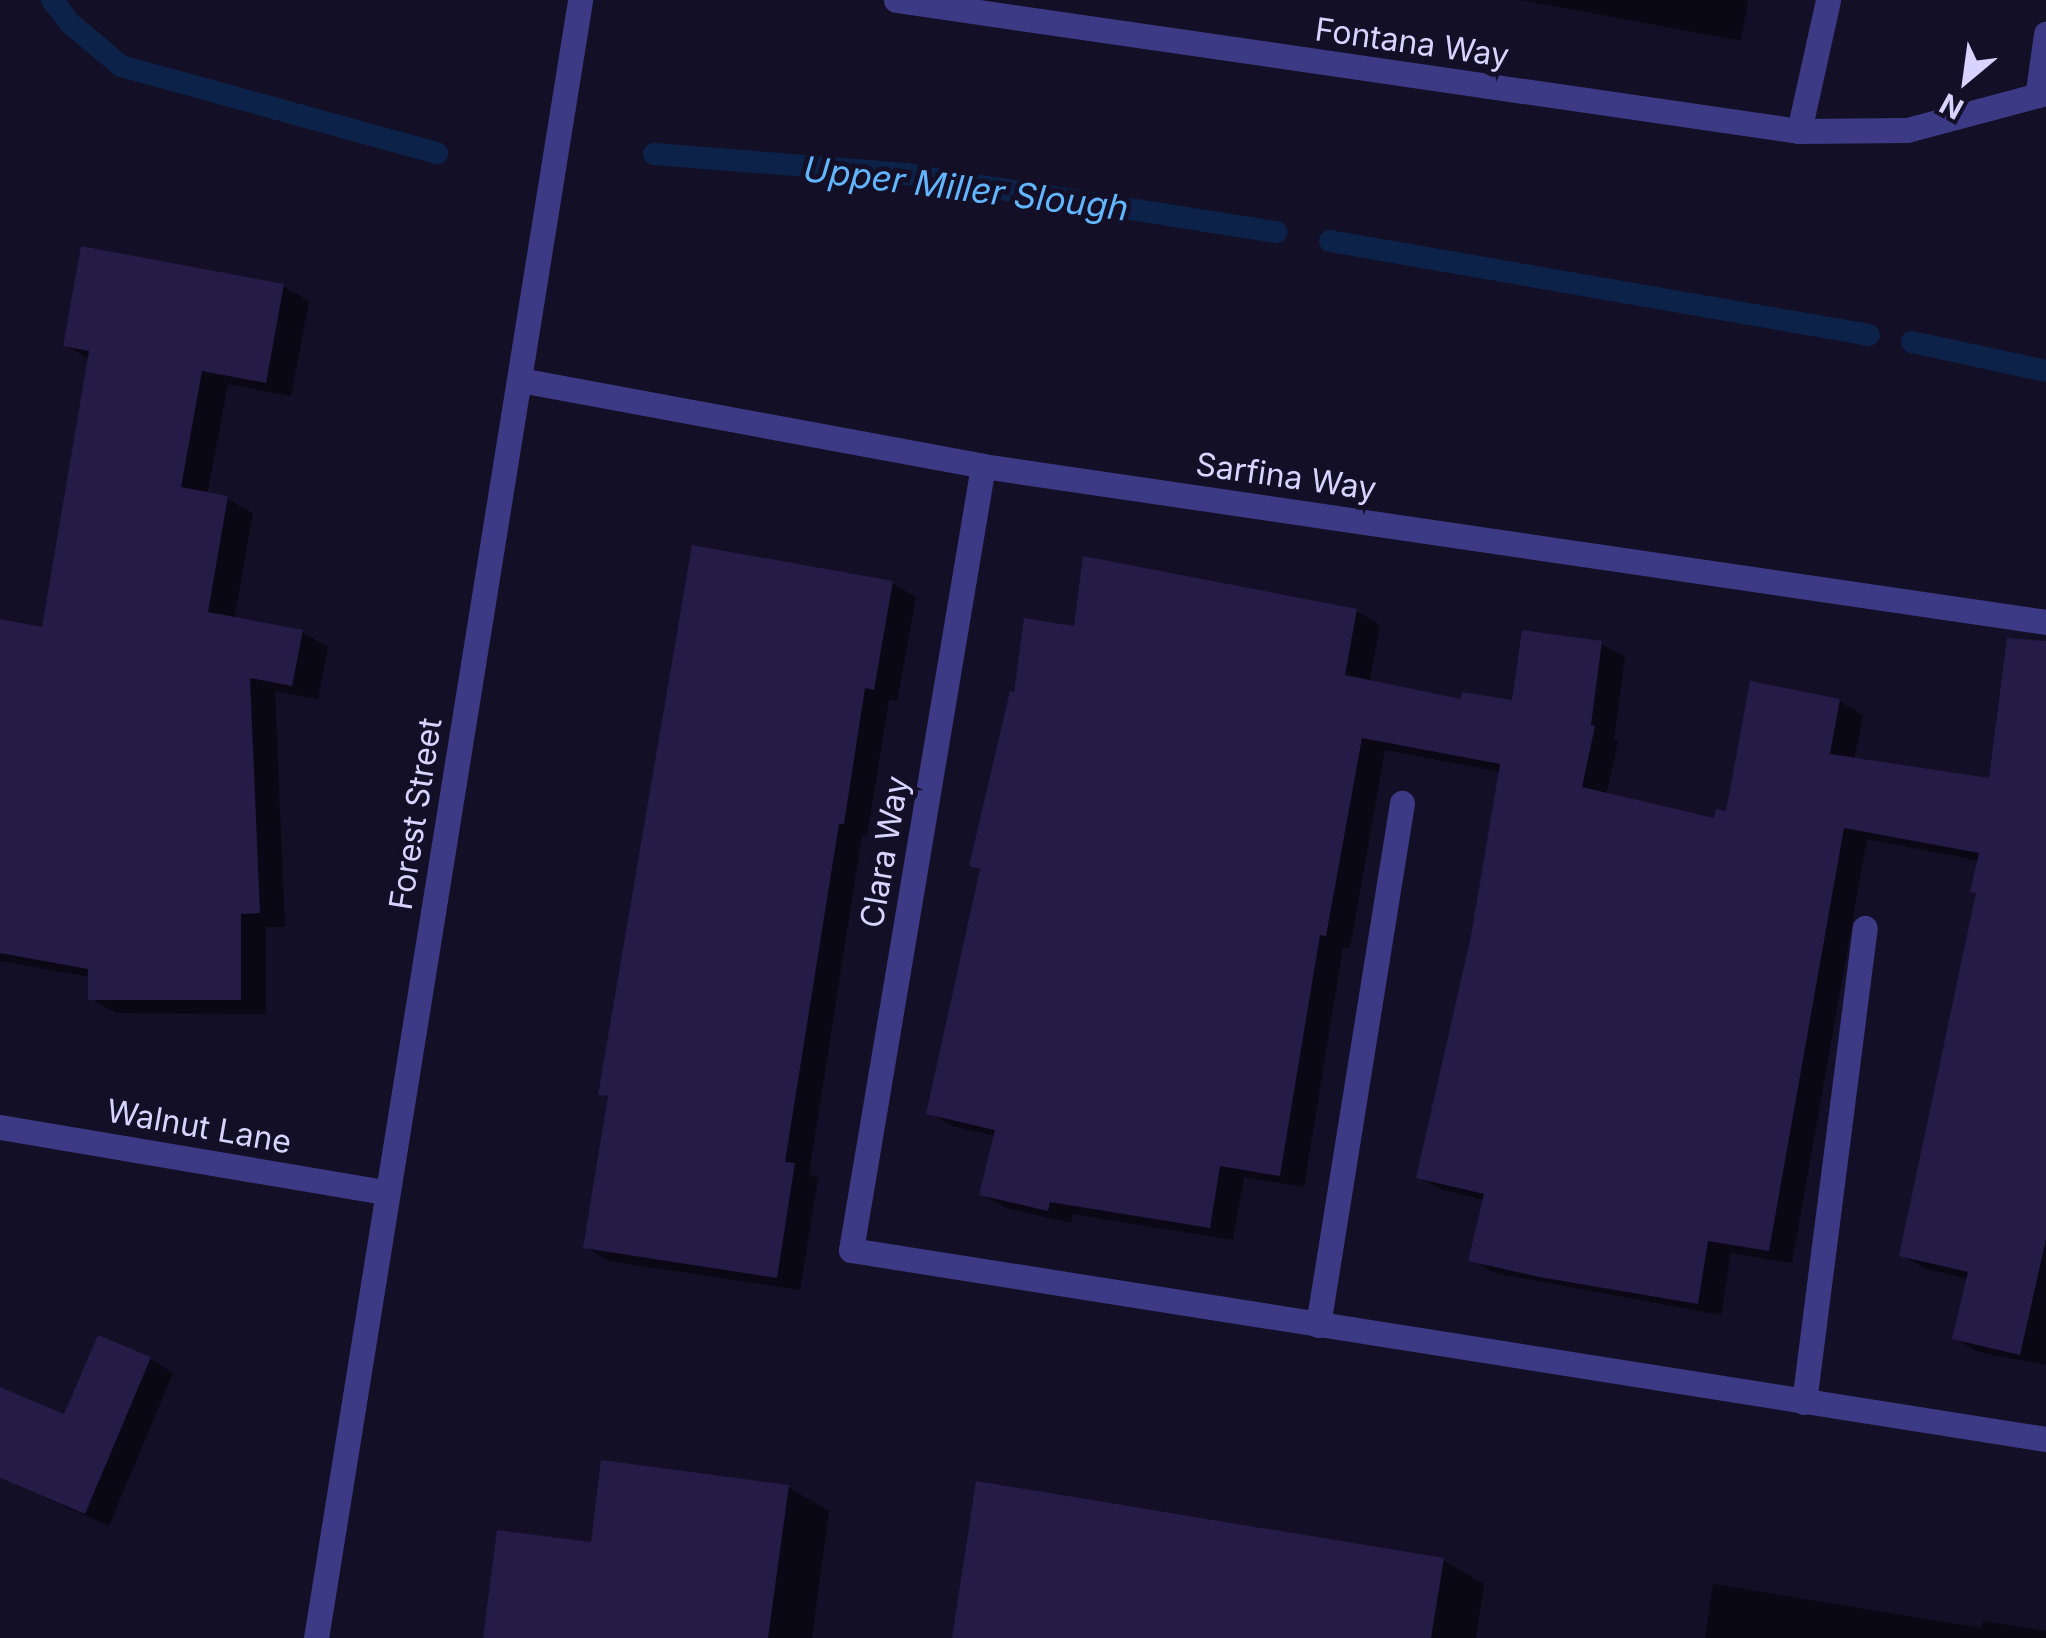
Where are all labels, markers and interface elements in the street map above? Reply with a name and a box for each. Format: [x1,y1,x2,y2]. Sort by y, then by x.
street label: Fontana Way [1312,10,1512,76]
north arrow [1916,30,2016,130]
text: N [1934,86,1969,126]
water label: Upper Miller Slough [801,147,1131,229]
street label: Sarfina Way [1193,445,1379,509]
street label: Forest Street [382,715,450,913]
street label: Clara Way [853,773,917,931]
street label: Walnut Lane [104,1092,294,1162]

